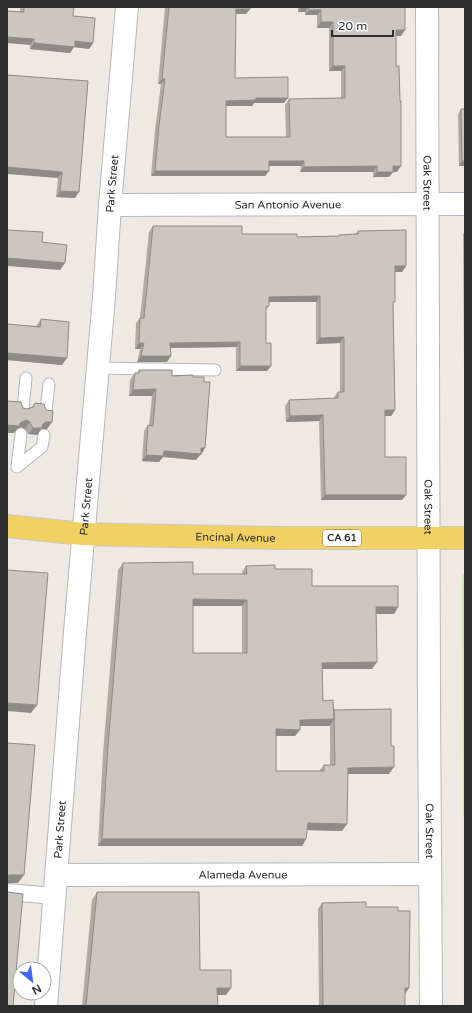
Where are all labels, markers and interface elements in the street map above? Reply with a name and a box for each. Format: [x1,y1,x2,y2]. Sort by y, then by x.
scale bar [332,12,393,38]
text: 20 m [338,19,367,33]
street label: Park Street [103,154,121,213]
street label: Oak Street [421,155,434,211]
street label: San Antonio Avenue [235,198,341,211]
street label: Park Street [77,477,95,536]
street label: Oak Street [422,479,435,535]
street label: Encinal Avenue [195,530,276,544]
road number: CA 61 [323,530,361,546]
street label: Park Street [51,800,68,859]
street label: Oak Street [423,803,437,859]
street label: Alameda Avenue [199,868,287,881]
north arrow [12,961,52,1001]
text: N [30,981,44,997]

